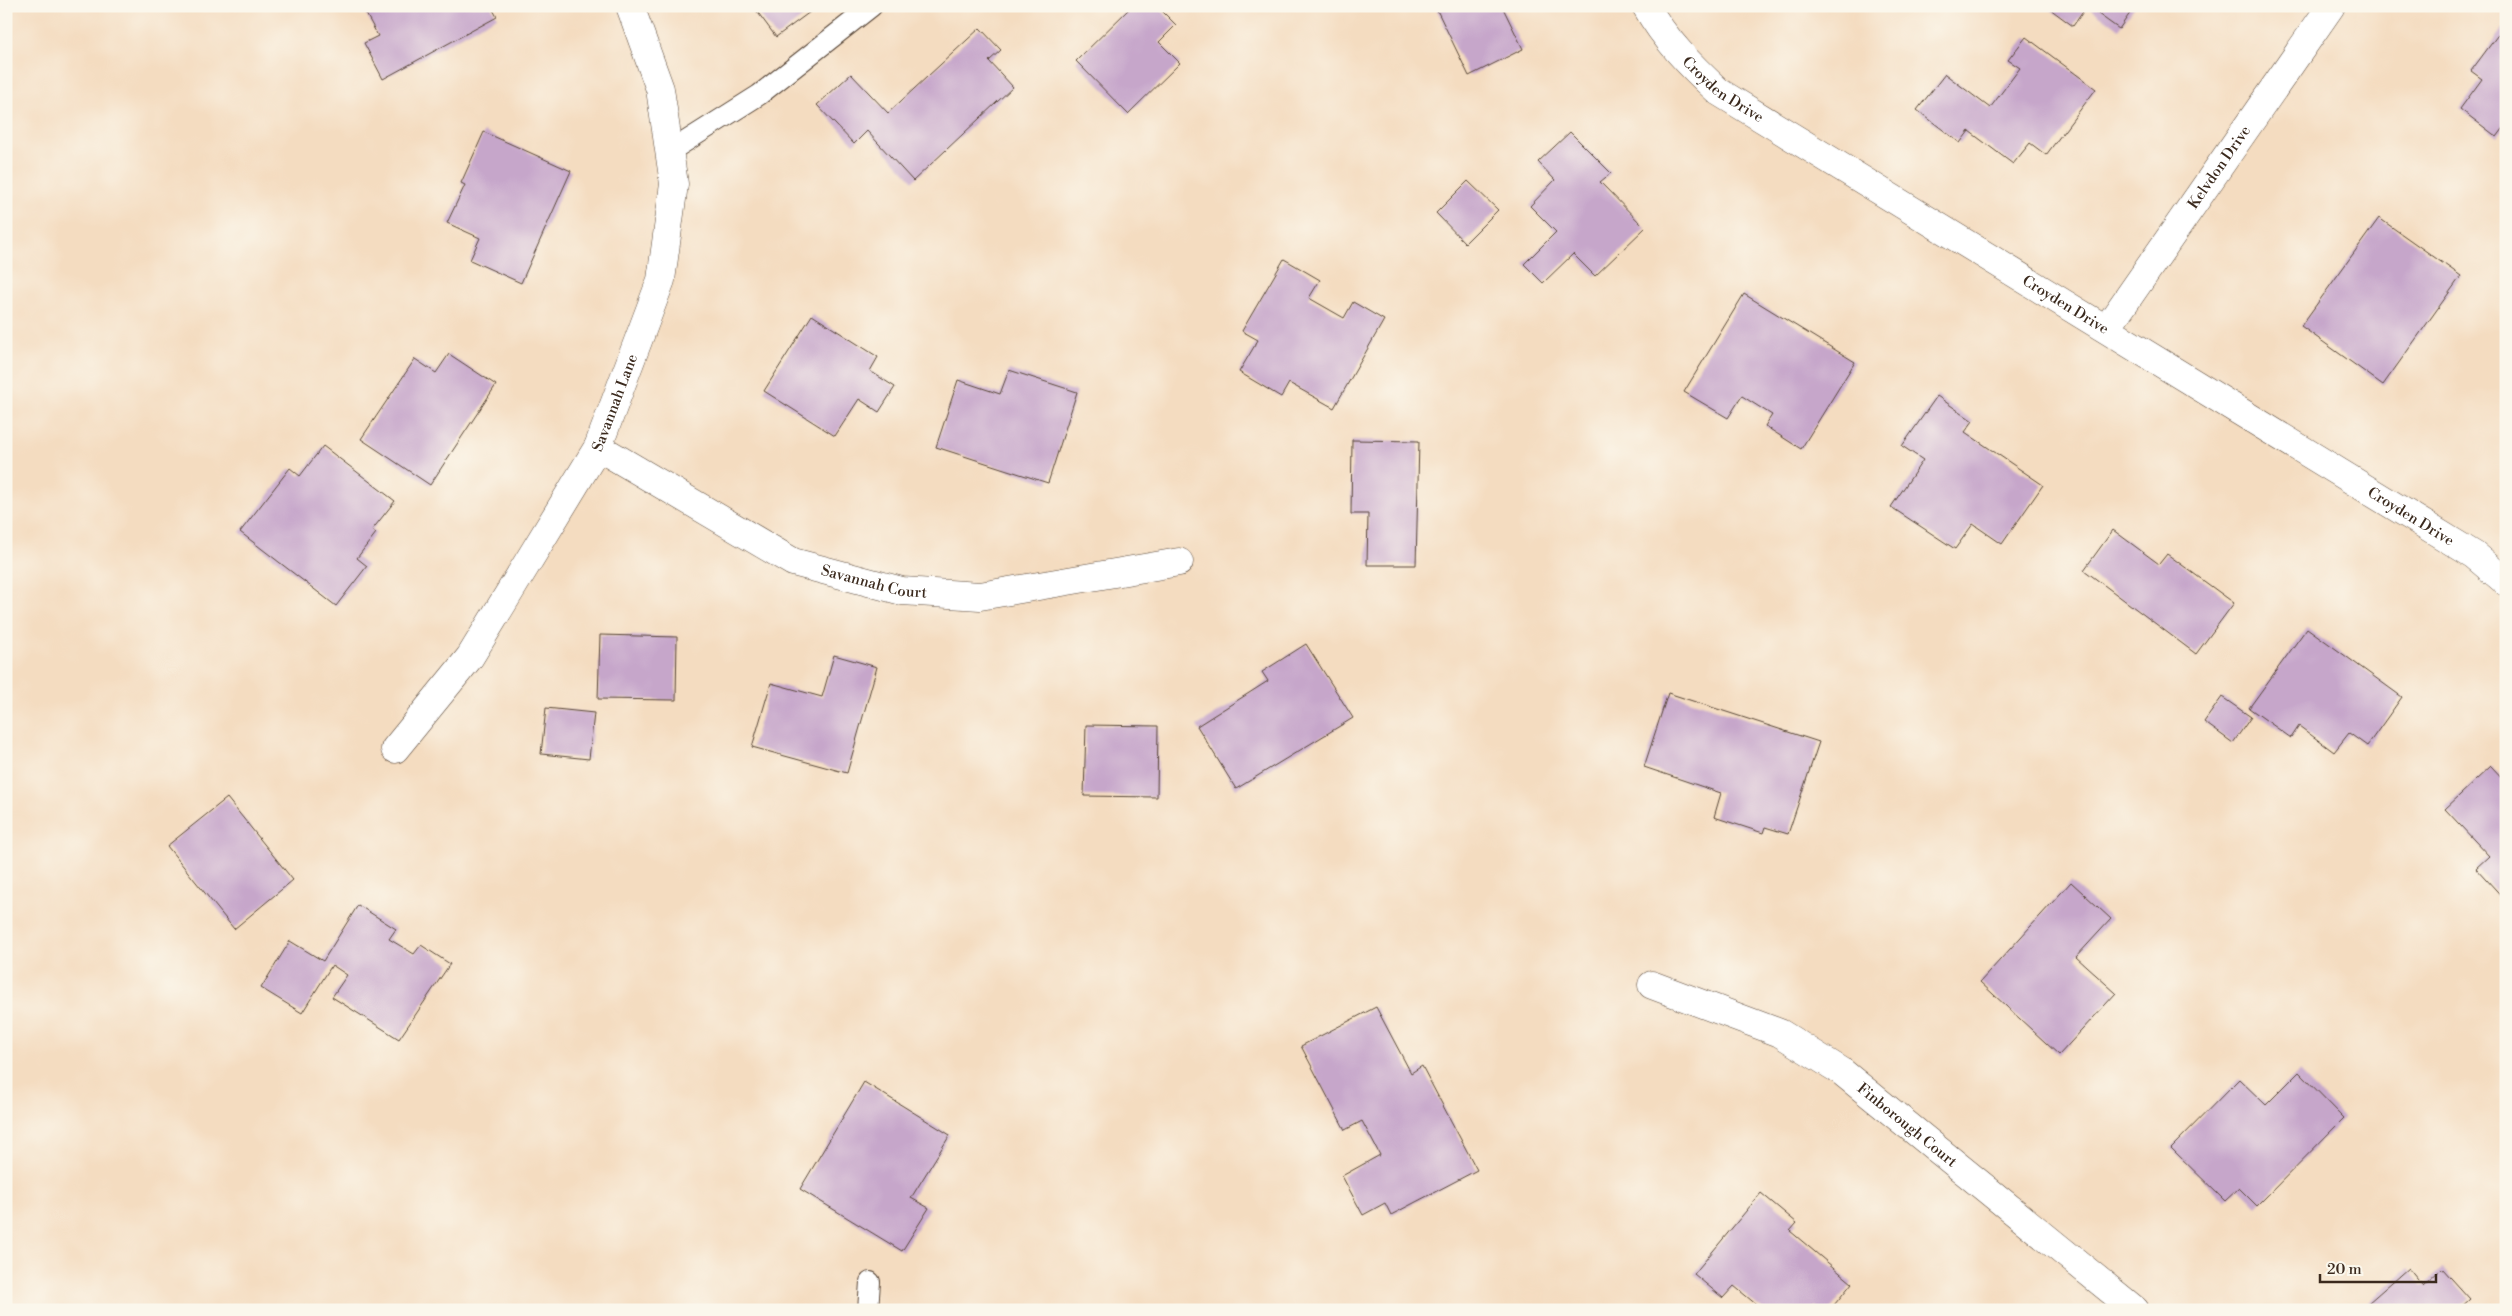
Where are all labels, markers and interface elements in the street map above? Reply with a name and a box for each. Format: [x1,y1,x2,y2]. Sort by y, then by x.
street label: Croyden Drive [1678,53,1767,127]
street label: Kelvdon Drive [2184,122,2255,213]
street label: Croyden Drive [2019,271,2112,339]
street label: Savannah Lane [588,351,642,454]
street label: Croyden Drive [2364,483,2458,551]
street label: Savannah Court [819,561,928,603]
street label: Finborough Court [1853,1079,1961,1172]
scale bar [2320,1251,2436,1283]
text: 20 m [2327,1260,2362,1279]

